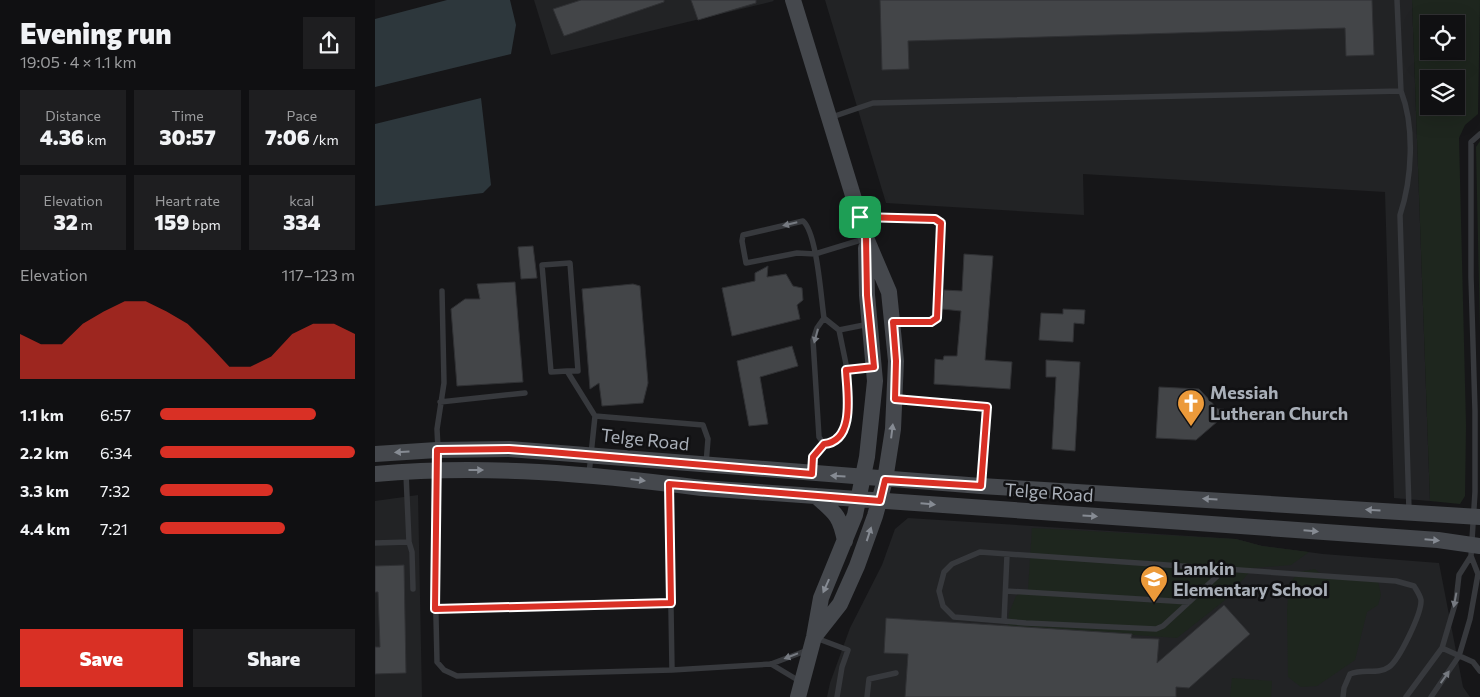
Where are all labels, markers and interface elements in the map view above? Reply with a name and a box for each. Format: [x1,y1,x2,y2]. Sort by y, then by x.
map controls [1420,15,1465,115]
button: locate [1420,15,1465,60]
text: Evening run [20,16,172,50]
button: share [303,17,355,69]
text: 19:05 · 4 × 1.1 km [20,52,137,71]
button: layers [1420,70,1465,115]
text: Distance [45,107,101,124]
text: Time [171,107,204,124]
text: Pace [287,107,317,124]
text: 4.36 [40,124,84,149]
text: 30:57 [159,124,216,149]
text: 7:06 [265,124,310,149]
text: km [84,131,107,148]
text: /km [310,131,339,148]
text: Elevation [44,192,103,209]
text: Heart rate [155,192,220,209]
text: kcal [289,192,314,209]
pin [839,196,881,238]
icon: arrive [846,203,874,231]
text: 32 [54,209,78,234]
text: 159 [154,209,189,234]
text: 334 [283,209,321,234]
text: m [78,216,93,233]
text: bpm [189,216,221,233]
one-way arrow [783,220,798,228]
text: Elevation [20,265,88,284]
text: 117–123 m [282,265,355,284]
one-way arrow [811,328,819,343]
place label: Messiah Lutheran Church [1210,381,1348,424]
church icon: Messiah Lutheran Church [1176,388,1206,427]
text: 1.1 km [20,405,64,424]
text: 6:57 [100,405,131,424]
street label: Telge Road [600,423,690,455]
one-way arrow [889,423,897,439]
text: 2.2 km [20,443,69,462]
text: 6:34 [100,443,132,462]
one-way arrow [394,448,410,456]
one-way arrow [468,466,484,474]
one-way arrow [830,471,846,479]
one-way arrow [630,476,646,484]
street label: Telge Road [1004,478,1094,506]
text: 3.3 km [20,481,69,500]
text: 7:32 [100,481,130,500]
one-way arrow [1202,495,1218,503]
one-way arrow [921,501,937,509]
one-way arrow [1364,505,1380,513]
one-way arrow [1083,512,1099,520]
text: 4.4 km [20,519,70,538]
text: 7:21 [100,519,128,538]
one-way arrow [866,526,874,541]
one-way arrow [1303,527,1319,535]
one-way arrow [1424,536,1440,544]
place label: Lamkin Elementary School [1173,557,1328,600]
school or university icon: Lamkin Elementary School [1139,564,1169,603]
one-way arrow [822,579,830,593]
one-way arrow [1451,593,1459,608]
button: Save [20,629,183,687]
button: Share [193,629,355,687]
one-way arrow [784,653,798,661]
one-way arrow [1440,670,1450,684]

